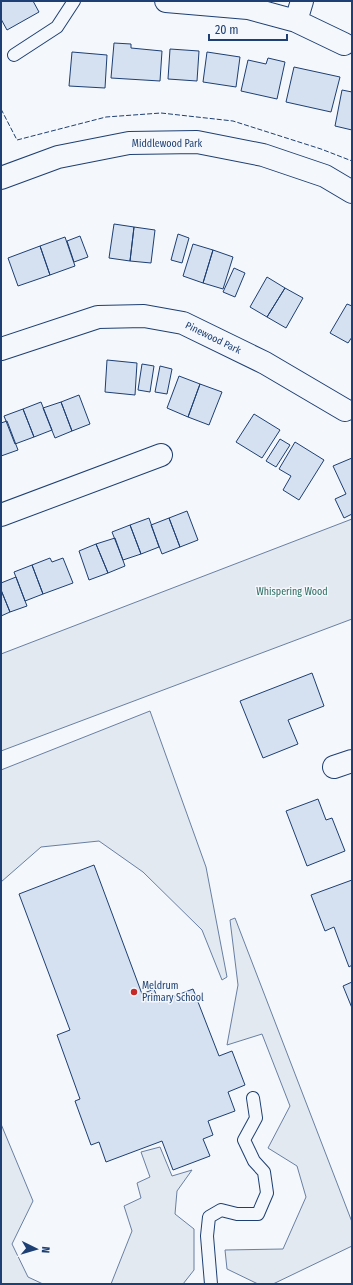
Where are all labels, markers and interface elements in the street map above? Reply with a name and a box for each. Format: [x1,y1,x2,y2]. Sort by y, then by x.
scale bar [209,16,287,42]
text: 20 m [215,23,239,37]
street label: Middlewood Park [132,138,203,150]
street label: Pinewood Park [183,319,243,357]
park label: Whispering Wood [256,586,328,598]
place label: Meldrum Primary School [142,980,204,1004]
marker: Meldrum Primary School [129,987,139,997]
north arrow [16,1229,56,1269]
text: N [39,1246,52,1254]

